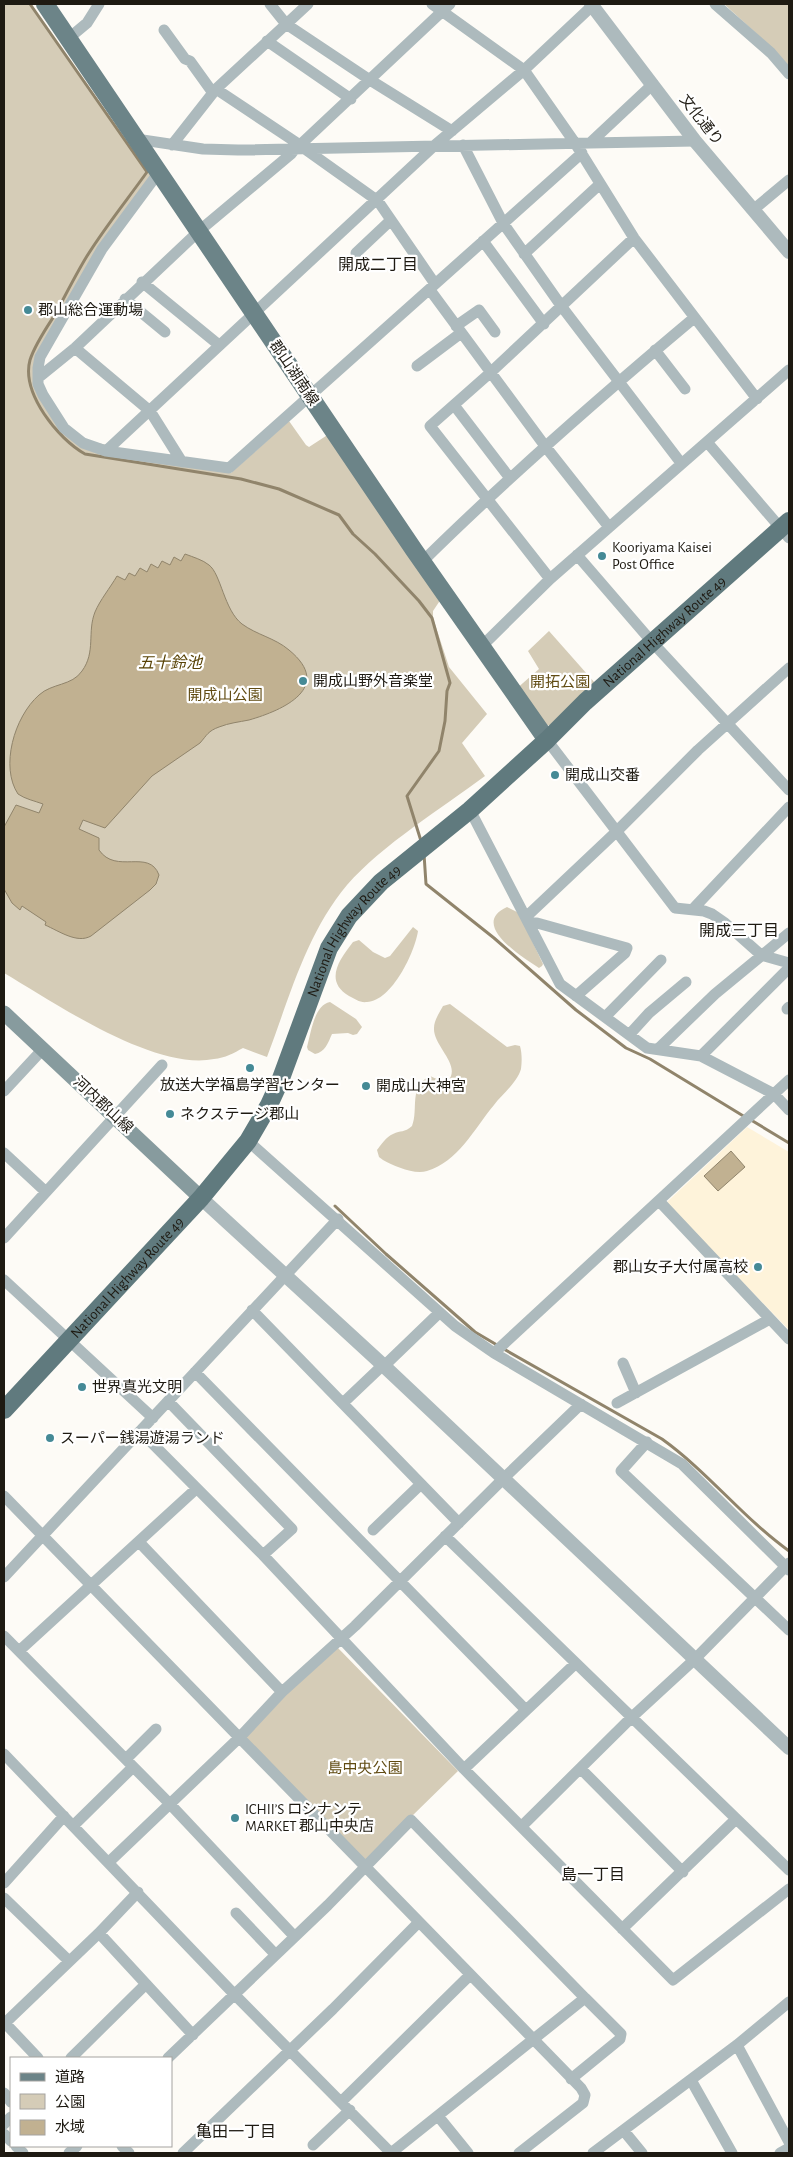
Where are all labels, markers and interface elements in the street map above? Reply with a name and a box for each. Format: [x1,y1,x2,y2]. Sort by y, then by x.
street label: 文化通り [677,91,726,148]
district label: 開成二丁目 [338,257,418,273]
place label: 郡山総合運動場 [38,302,143,318]
marker: 郡山総合運動場 [22,304,34,316]
street label: 郡山湖南線 [267,337,322,408]
place label: Kooriyama Kaisei Post Office [612,540,712,572]
marker: Kooriyama Kaisei Post Office [596,550,608,562]
street label: National Highway Route 49 [600,573,729,690]
water label: 五十鈴池 [138,654,204,671]
place label: 開成山野外音楽堂 [313,673,433,689]
park label: 開拓公園 [530,674,590,690]
marker: 開成山野外音楽堂 [297,675,309,687]
park label: 開成山公園 [187,687,263,703]
place label: 開成山交番 [565,767,640,783]
marker: 開成山交番 [549,769,561,781]
street label: National Highway Route 49 [304,862,403,999]
district label: 開成三丁目 [699,923,779,939]
marker: 放送大学福島学習センター [244,1062,256,1074]
street label: 河内郡山線 [70,1073,136,1136]
place label: 放送大学福島学習センター [160,1076,340,1093]
place label: 開成山大神宮 [376,1078,466,1094]
marker: 開成山大神宮 [360,1080,372,1092]
place label: ネクステージ郡山 [180,1106,299,1122]
marker: ネクステージ郡山 [164,1108,176,1120]
street label: National Highway Route 49 [68,1214,187,1341]
place label: 郡山女子大付属高校 [613,1258,748,1275]
marker: 郡山女子大付属高校 [752,1261,764,1273]
place label: 世界真光文明 [92,1379,182,1395]
marker: 世界真光文明 [76,1381,88,1393]
place label: スーパー銭湯遊湯ランド [60,1429,225,1446]
marker: スーパー銭湯遊湯ランド [44,1432,56,1444]
park label: 島中央公園 [327,1760,403,1776]
place label: ICHII’S ロシナンテ MARKET 郡山中央店 [245,1802,374,1834]
marker: ICHII’S ロシナンテ MARKET 郡山中央店 [229,1812,241,1824]
district label: 島一丁目 [561,1866,625,1883]
legend [10,2057,172,2147]
text: 道路 [55,2069,85,2085]
text: 公園 [55,2094,85,2110]
text: 水域 [55,2119,85,2135]
district label: 亀田一丁目 [196,2123,276,2140]

